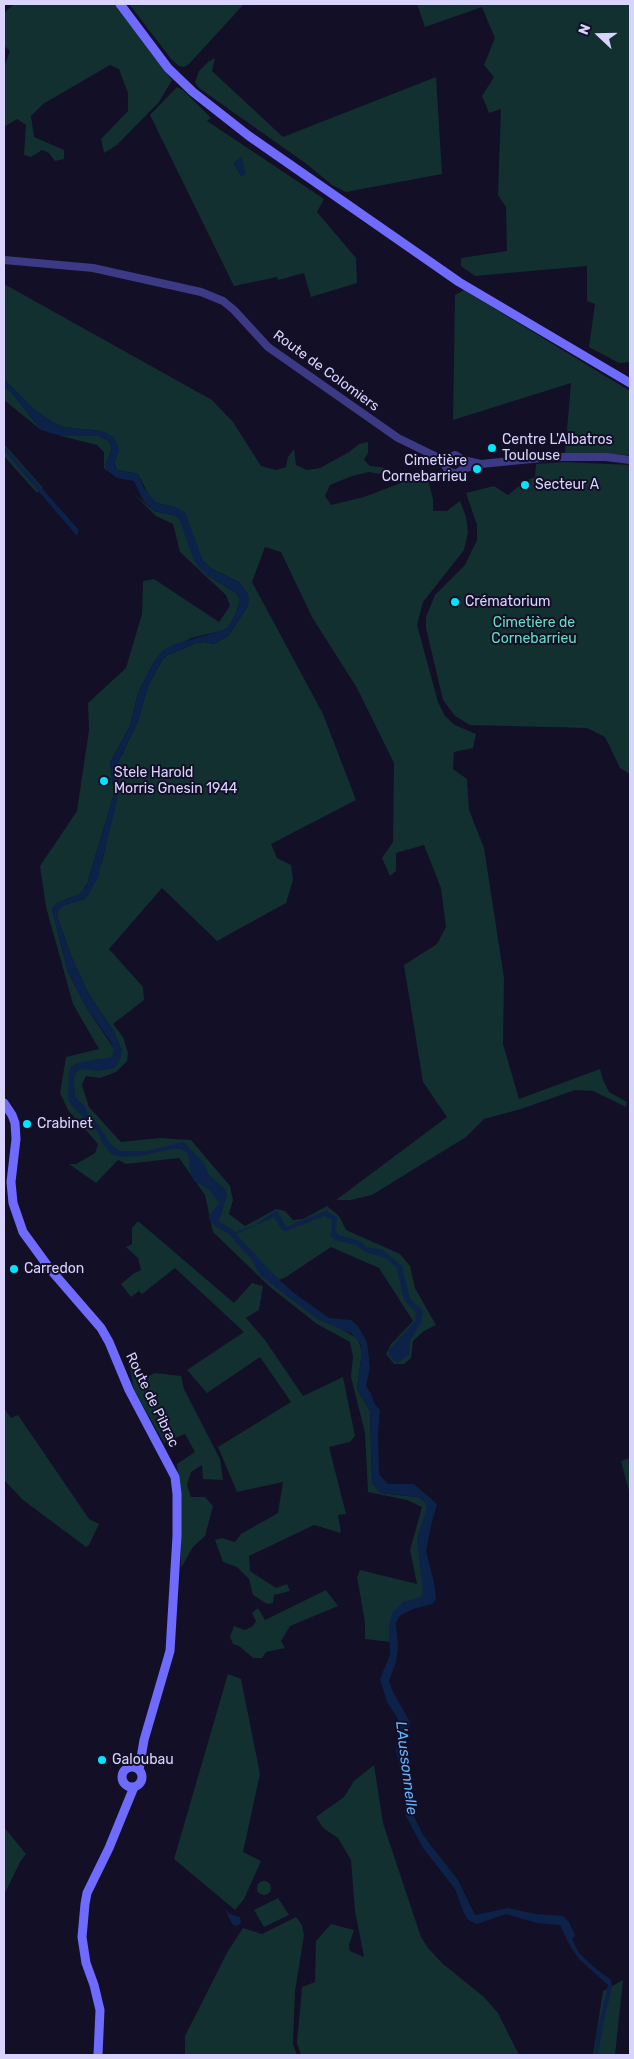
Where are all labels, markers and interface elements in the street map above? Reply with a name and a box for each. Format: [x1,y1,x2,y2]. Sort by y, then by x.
north arrow [574,10,624,60]
text: N [575,22,594,37]
street label: Route de Colomiers [270,327,382,415]
place label: Centre L'Albatros Toulouse [502,432,613,464]
marker: Centre L'Albatros Toulouse [486,442,498,454]
place label: Cimetière Cornebarrieu [382,453,467,486]
marker: Cimetière Cornebarrieu [471,463,483,475]
place label: Secteur A [535,477,599,493]
marker: Secteur A [519,479,531,491]
place label: Crématorium [465,594,551,610]
marker: Crématorium [449,596,461,608]
park label: Cimetière de Cornebarrieu [491,615,577,648]
place label: Stele Harold Morris Gnesin 1944 [114,765,238,798]
marker: Stele Harold Morris Gnesin 1944 [98,775,110,787]
place label: Crabinet [37,1116,93,1132]
marker: Crabinet [21,1118,33,1130]
place label: Carredon [24,1261,84,1277]
marker: Carredon [8,1263,20,1275]
street label: Route de Pibrac [122,1350,182,1450]
water label: L'Aussonnelle [391,1720,421,1816]
place label: Galoubau [112,1752,174,1768]
marker: Galoubau [96,1754,108,1766]

